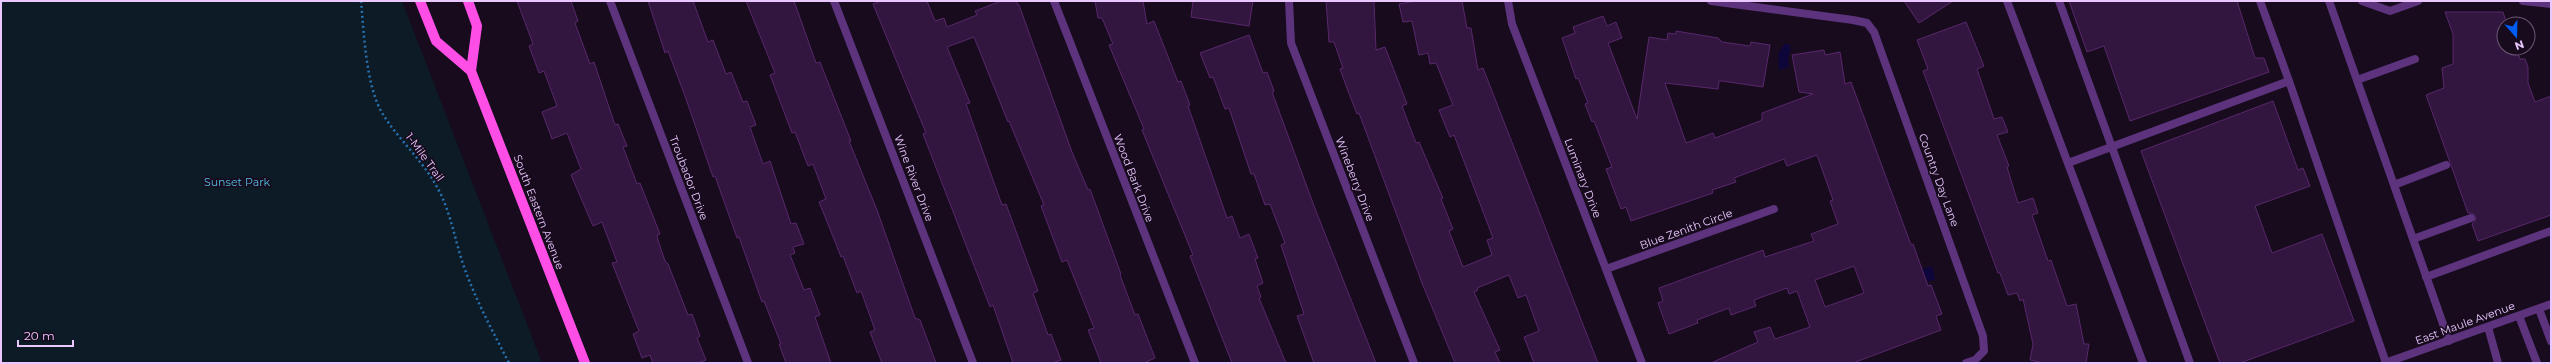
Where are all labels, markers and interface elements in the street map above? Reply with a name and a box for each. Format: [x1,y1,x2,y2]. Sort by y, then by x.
north arrow [2496,16,2536,56]
text: N [2513,37,2526,53]
street label: 1-Mile Trail [403,130,447,184]
street label: Country Day Lane [1916,131,1962,229]
street label: Wood Bark Drive [1111,132,1157,224]
street label: Wine River Drive [891,133,937,224]
street label: Troubador Drive [667,134,712,222]
street label: Wineberry Drive [1332,135,1378,224]
street label: Luminary Drive [1561,136,1605,220]
street label: South Eastern Avenue [511,153,568,272]
park label: Sunset Park [204,175,270,189]
street label: Blue Zenith Circle [1638,206,1735,252]
street label: East Maule Avenue [2413,298,2517,348]
scale bar [18,322,73,348]
text: 20 m [24,328,55,343]

